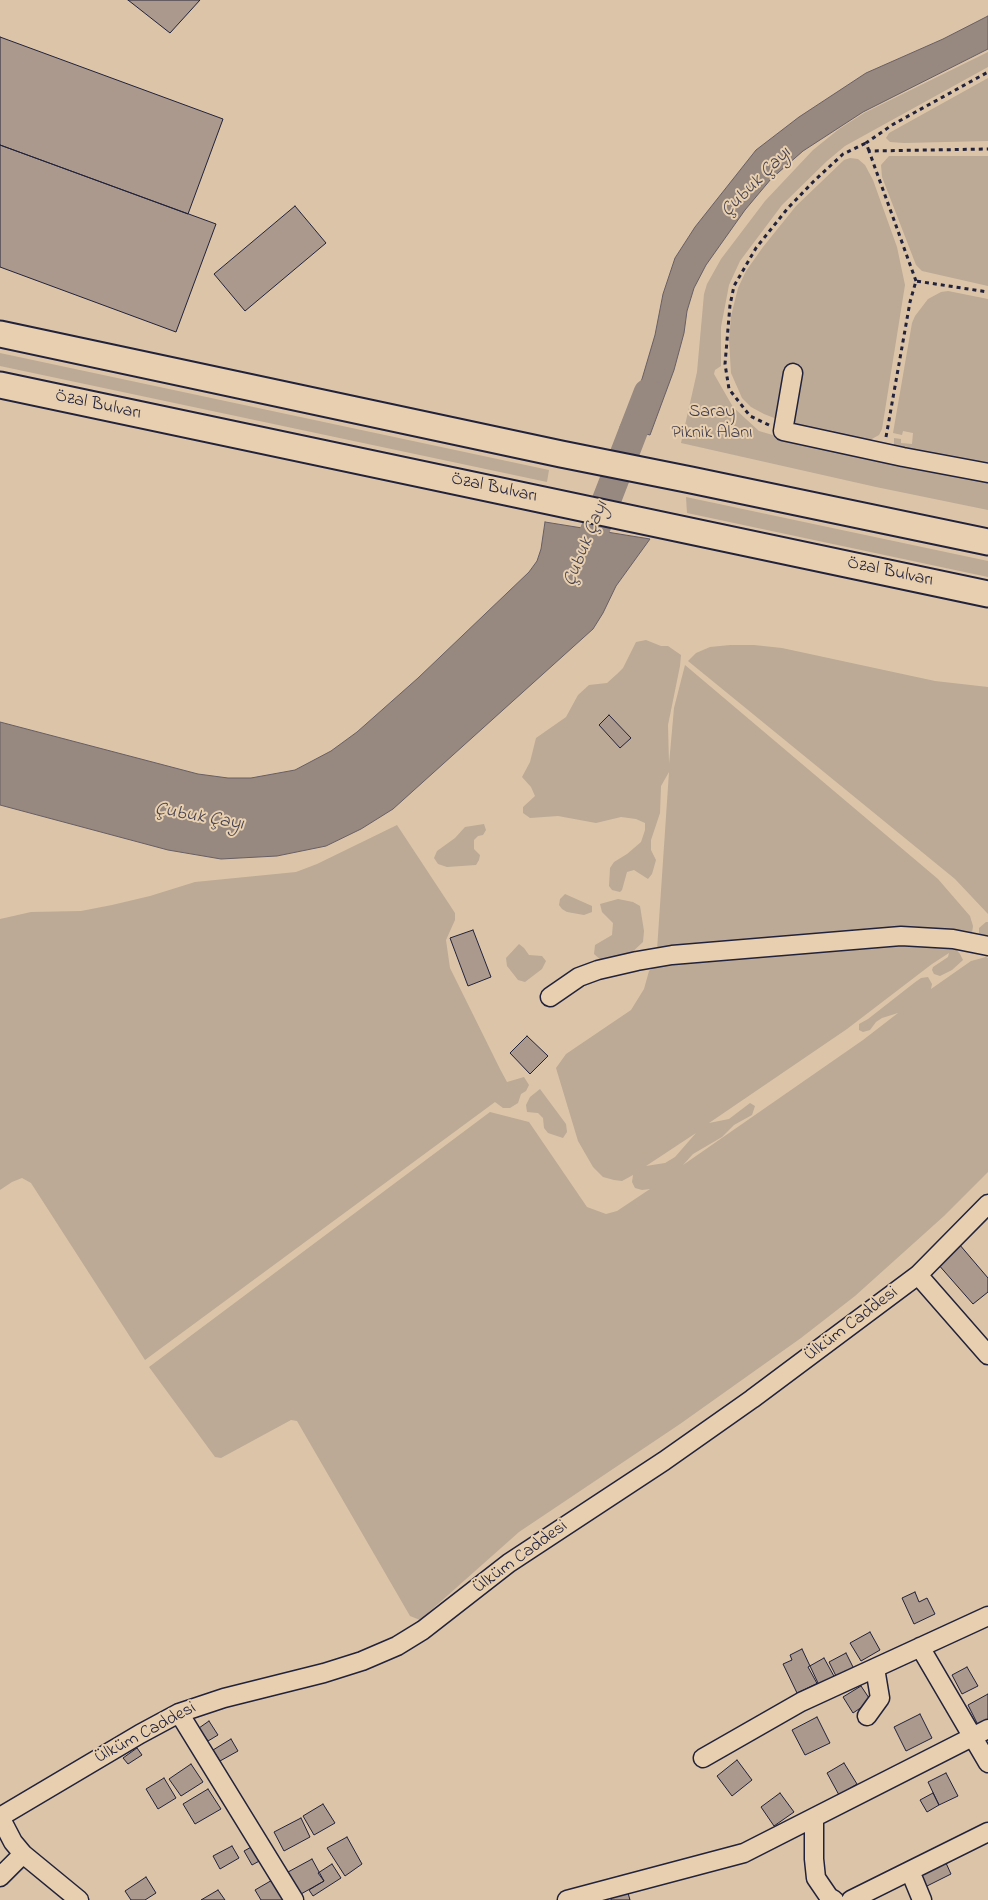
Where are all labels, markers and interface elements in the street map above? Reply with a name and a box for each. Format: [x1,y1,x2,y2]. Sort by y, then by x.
water label: Çubuk Çayı [717,143,797,223]
street label: Özal Bulvarı [53,386,143,426]
park label: Saray Piknik Alanı [672,402,752,444]
street label: Özal Bulvarı [449,469,539,509]
water label: Çubuk Çayı [560,498,614,590]
street label: Özal Bulvarı [845,553,935,593]
water label: Çubuk Çayı [153,799,245,837]
street label: Ülküm Caddesi [801,1283,903,1367]
street label: Ülküm Caddesi [470,1517,572,1599]
street label: Ülküm Caddesi [92,1698,200,1770]

